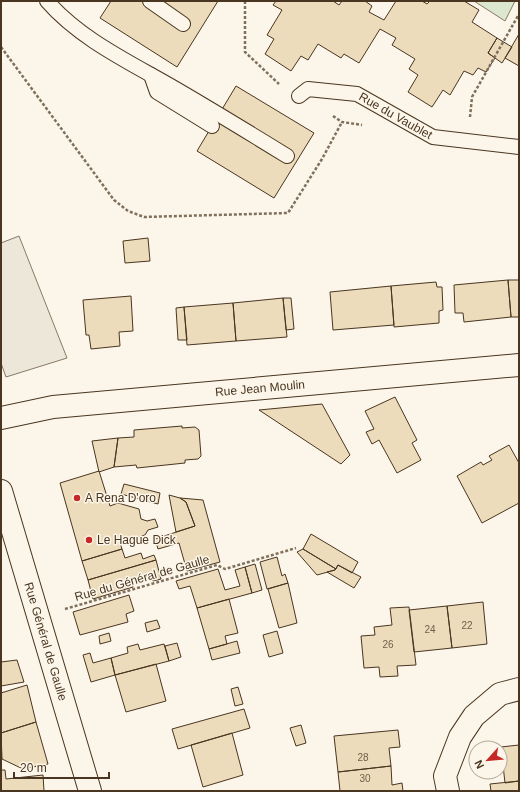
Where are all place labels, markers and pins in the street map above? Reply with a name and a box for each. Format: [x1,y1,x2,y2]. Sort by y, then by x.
place label: A Rena D'oro [85,491,156,505]
marker: A Rena D'oro [72,493,82,503]
place label: Le Hague Dick [97,533,177,547]
marker: Le Hague Dick [84,535,94,545]

